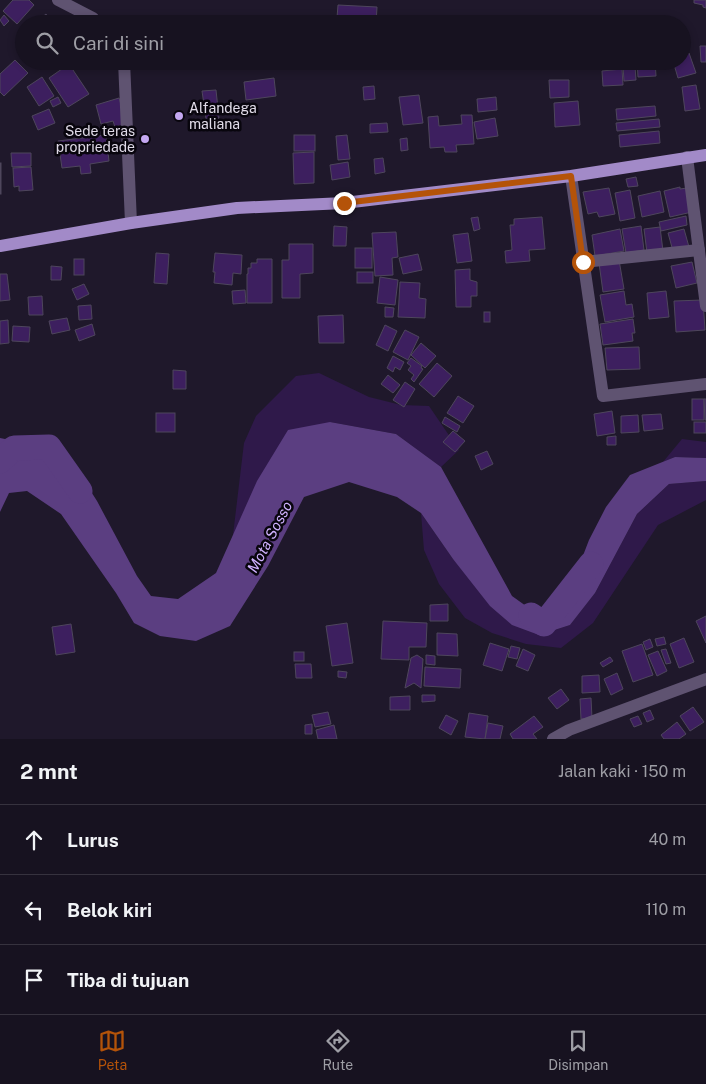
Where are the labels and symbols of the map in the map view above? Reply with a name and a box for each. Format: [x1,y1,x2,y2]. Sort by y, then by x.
place label: Alfandega maliana [189,100,257,132]
marker: Alfandega maliana [173,110,185,122]
place label: Sede teras propriedade [56,123,135,155]
marker: Sede teras propriedade [139,133,151,145]
route end [333,192,356,215]
route start [572,251,595,274]
water label: Mota Sosso [244,498,295,575]

